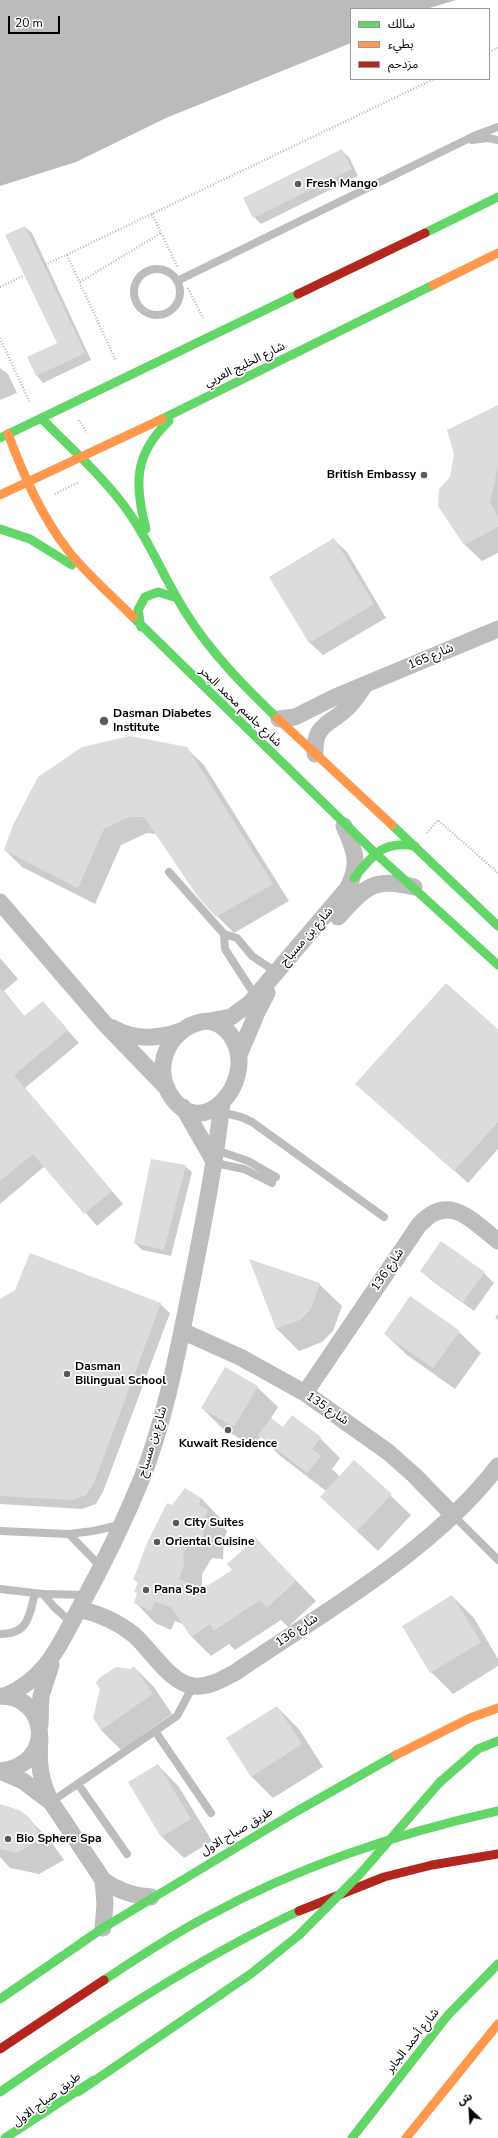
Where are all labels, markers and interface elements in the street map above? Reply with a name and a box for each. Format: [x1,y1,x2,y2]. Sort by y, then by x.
scale bar [10,8,62,34]
legend [350,8,490,80]
text: 20 m [15,15,43,31]
text: سالك [388,16,415,32]
text: بطيء [388,36,414,52]
text: مزدحم [388,56,418,72]
place label: Fresh Mango [306,177,378,191]
marker: Fresh Mango [293,179,303,189]
street label: شارع الخليج العربي [202,339,288,391]
place label: British Embassy [327,468,416,482]
marker: British Embassy [419,470,429,480]
street label: شارع 165 [406,641,456,673]
street label: شارع جاسم محمد البحر [196,664,284,750]
place label: Dasman Diabetes Institute [113,707,211,735]
marker: Dasman Diabetes Institute [98,715,110,727]
street label: شارع بن مسباح [278,905,336,969]
street label: شارع 136 [369,1246,407,1294]
place label: Dasman Bilingual School [75,1360,166,1388]
marker: Dasman Bilingual School [62,1369,72,1379]
street label: شارع 135 [303,1390,351,1428]
street label: شارع بن مسباح [135,1405,171,1479]
marker: Kuwait Residence [223,1425,233,1435]
place label: Kuwait Residence [179,1437,277,1451]
place label: City Suites [184,1516,244,1530]
marker: City Suites [171,1518,181,1528]
place label: Oriental Cuisine [165,1535,254,1549]
marker: Oriental Cuisine [152,1537,162,1547]
place label: Pana Spa [154,1583,206,1597]
marker: Pana Spa [141,1585,151,1595]
street label: شارع 136 [273,1612,321,1650]
street label: طريق صباح الاول [198,1805,276,1859]
place label: Bio Sphere Spa [16,1832,101,1846]
marker: Bio Sphere Spa [3,1834,13,1844]
street label: شارع أحمد الجابر [383,2006,443,2076]
street label: طريق صباح الاول [10,2070,84,2130]
text: ش [455,2089,475,2109]
north arrow [450,2090,490,2130]

